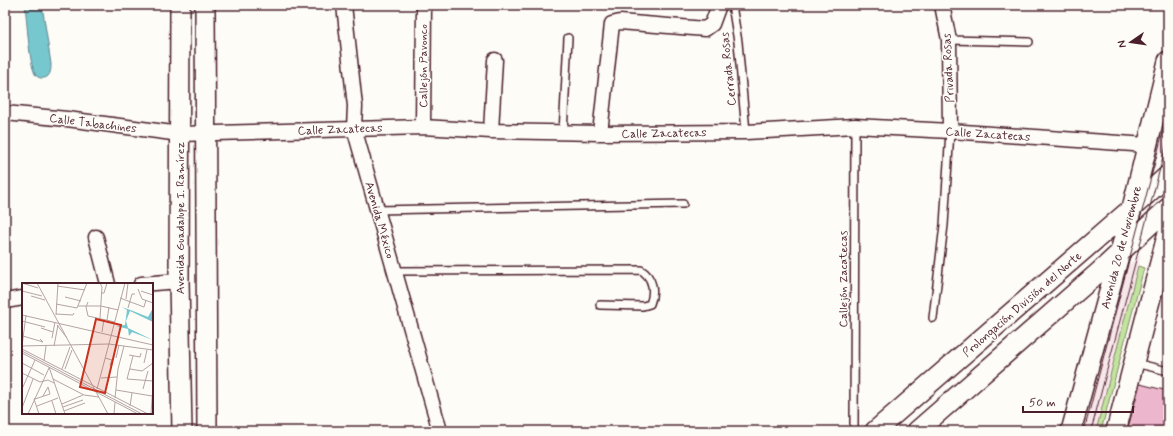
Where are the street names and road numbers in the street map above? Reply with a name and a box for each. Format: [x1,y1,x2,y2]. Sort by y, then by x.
street label: Callejón Pavonco [416,24,432,108]
street label: Cerrada Rosas [717,30,741,107]
street label: Privada Rosas [939,32,959,103]
street label: Calle Tabachines [48,111,137,137]
street label: Calle Zacatecas [297,121,383,139]
street label: Calle Zacatecas [945,124,1031,146]
street label: Calle Zacatecas [621,125,707,143]
street label: Avenida Guadalupe I. Ramírez [173,141,189,294]
street label: Avenida México [360,180,398,261]
street label: Avenida 20 de Noviembre [1098,184,1146,311]
street label: Callejón Zacatecas [836,230,852,328]
street label: Prolongación División del Norte [960,248,1086,361]

